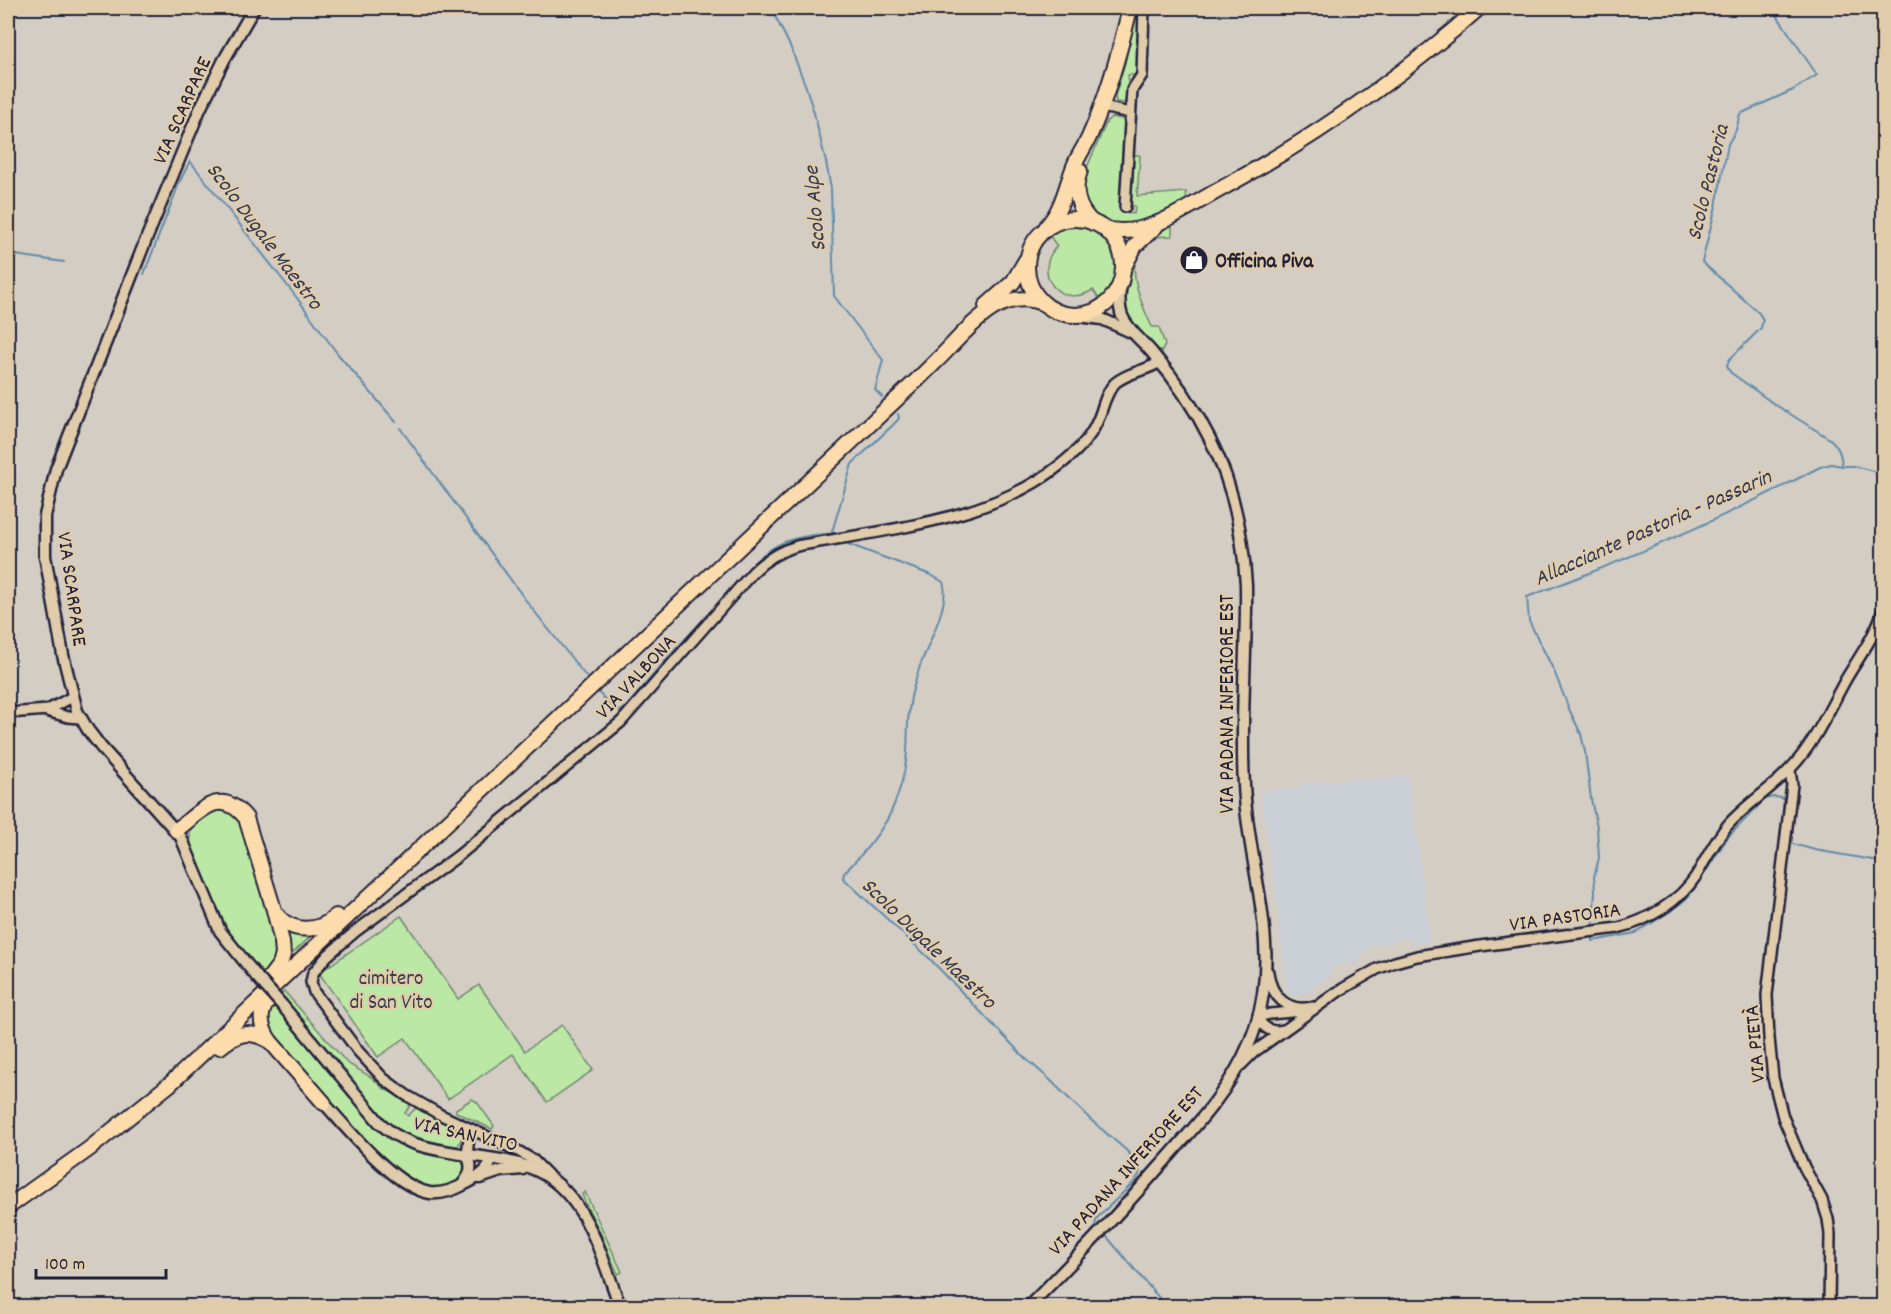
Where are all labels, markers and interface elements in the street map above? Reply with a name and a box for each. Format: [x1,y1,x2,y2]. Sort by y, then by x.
street label: VIA SCARPARE [147,52,221,170]
water label: Scolo Pastoria [1680,120,1739,244]
water label: Scolo Dugale Maestro [197,157,330,318]
water label: Scolo Alpe [797,163,836,253]
shop icon: Officina Piva [1178,244,1210,276]
place label: Officina Piva [1215,248,1314,278]
water label: Allacciante Pastoria - Passarin [1530,462,1778,596]
street label: VIA SCARPARE [47,530,93,649]
street label: VIA PADANA INFERIORE EST [1214,594,1244,814]
street label: VIA VALBONA [590,629,685,727]
water label: Scolo Dugale Maestro [853,872,1003,1018]
street label: VIA PASTORIA [1508,896,1623,942]
park label: cimitero di San Vito [349,965,433,1019]
street label: VIA PIETÀ [1739,1004,1775,1084]
street label: VIA PADANA INFERIORE EST [1043,1080,1212,1263]
street label: VIA SAN VITO [410,1110,520,1162]
scale bar [36,1242,166,1280]
text: 100 m [45,1253,85,1278]

